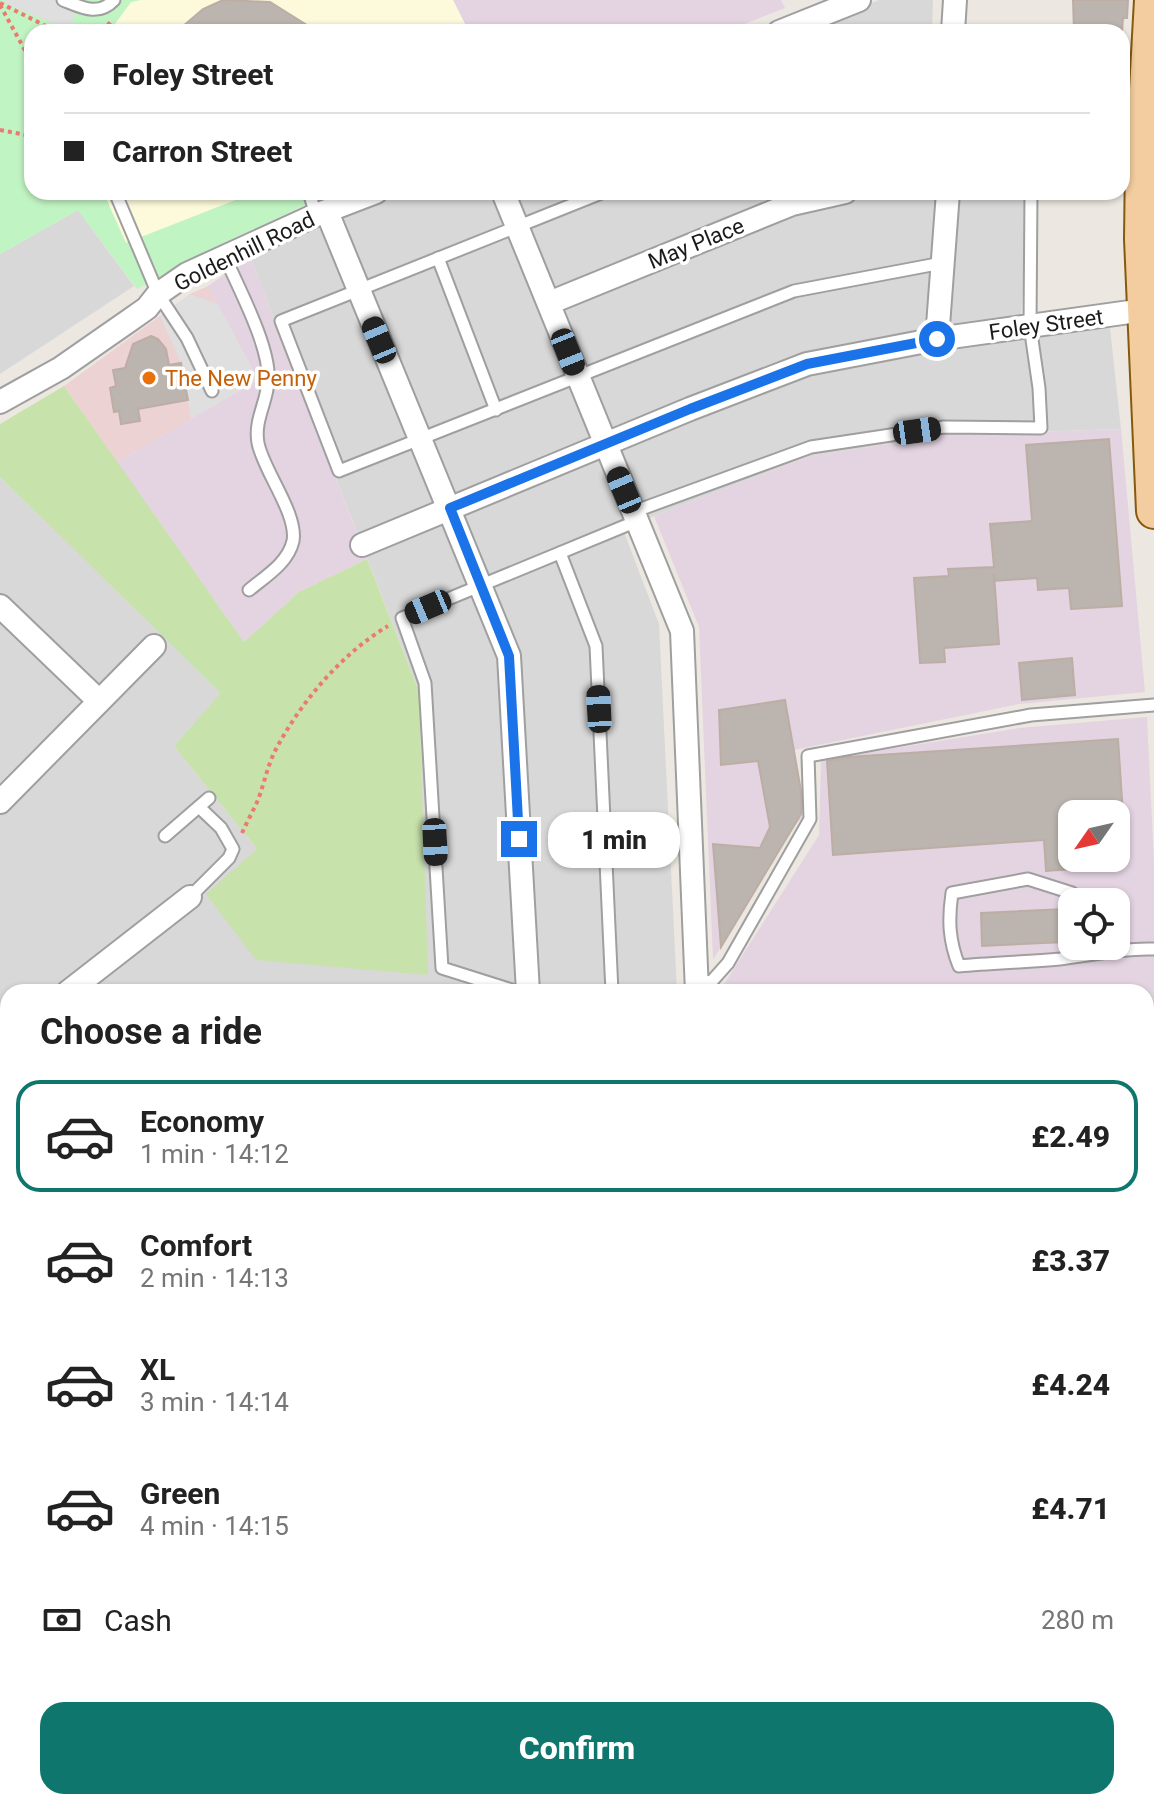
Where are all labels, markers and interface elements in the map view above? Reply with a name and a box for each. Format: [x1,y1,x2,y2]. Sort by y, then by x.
text: Foley Street [112,57,273,92]
text: Carron Street [112,134,292,169]
street label: Goldenhill Road [170,207,319,296]
street label: May Place [645,213,748,274]
street label: Foley Street [987,304,1105,345]
car [359,313,399,367]
route start [919,321,955,357]
car [548,325,588,379]
place label: The New Penny [165,366,317,391]
marker: The New Penny [140,369,158,387]
car [892,416,942,446]
car [604,463,644,517]
car [401,587,455,627]
car [586,684,612,734]
north arrow [1058,800,1130,872]
map controls [1058,800,1130,960]
callout: 1 min [547,811,679,867]
car [422,817,448,867]
route end [501,821,537,857]
text: 1 min [581,825,647,855]
button: locate [1058,888,1130,960]
text: Choose a ride [40,1011,262,1053]
icon: car [44,1100,116,1172]
text: Economy [140,1104,264,1139]
text: £2.49 [1031,1119,1110,1154]
text: 1 min · 14:12 [140,1139,289,1169]
icon: car [44,1224,116,1296]
text: Comfort [140,1228,252,1263]
text: £3.37 [1031,1243,1110,1278]
text: 2 min · 14:13 [140,1263,289,1293]
icon: car [44,1348,116,1420]
text: XL [140,1352,175,1387]
text: £4.24 [1031,1367,1110,1402]
text: 3 min · 14:14 [140,1387,289,1417]
icon: car [44,1472,116,1544]
text: Green [140,1476,220,1511]
text: £4.71 [1031,1491,1110,1526]
text: 4 min · 14:15 [140,1511,289,1541]
icon: cash [40,1598,84,1642]
text: Cash [104,1603,172,1638]
text: 280 m [1041,1605,1114,1635]
button: Confirm [40,1702,1114,1794]

